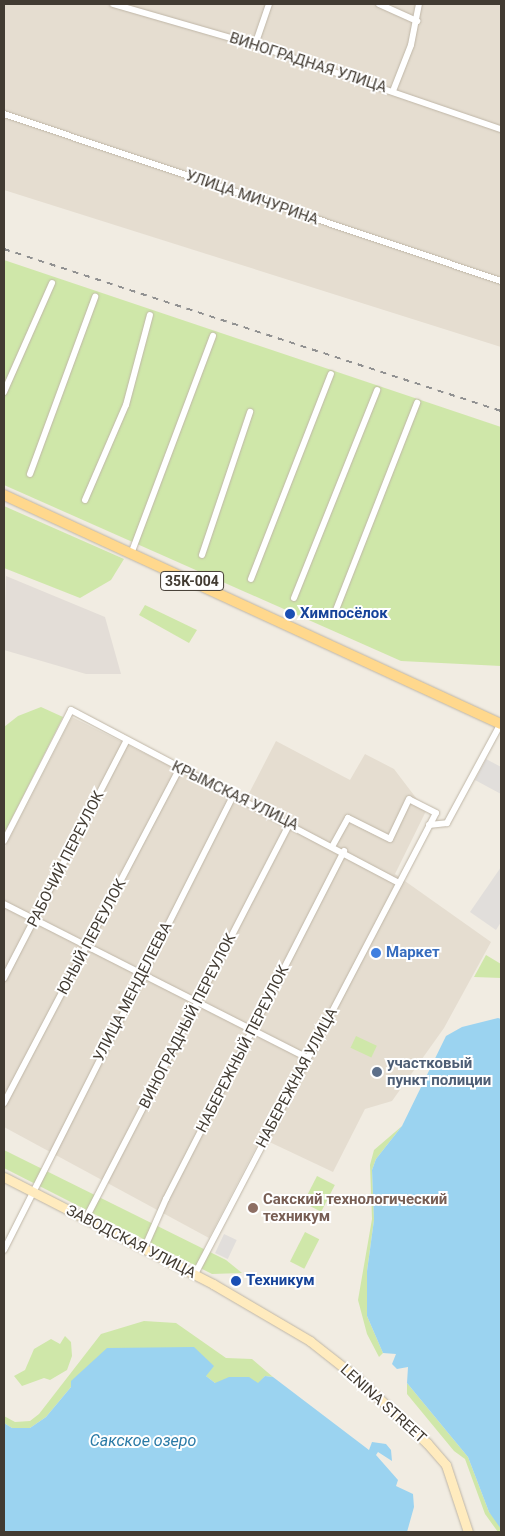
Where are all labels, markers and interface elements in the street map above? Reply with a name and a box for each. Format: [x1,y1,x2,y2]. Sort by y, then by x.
street label: ВИНОГРАДНАЯ УЛИЦА [227,29,389,97]
street label: УЛИЦА МИЧУРИНА [183,167,321,229]
road number: 35К-004 [160,570,224,592]
place label: Химпосёлок [300,605,388,623]
marker: Химпосёлок [284,608,296,620]
street label: КРЫМСКАЯ УЛИЦА [169,757,301,835]
street label: РАБОЧИЙ ПЕРЕУЛОК [24,788,108,930]
street label: ЮНЫЙ ПЕРЕУЛОК [54,876,130,998]
street label: УЛИЦА МЕНДЕЛЕЕВА [90,919,176,1065]
street label: ВИНОГРАДНЫЙ ПЕРЕУЛОК [136,930,240,1112]
place label: Маркет [386,944,440,962]
marker: Маркет [370,947,382,959]
street label: НАБЕРЕЖНЫЙ ПЕРЕУЛОК [193,962,293,1136]
street label: НАБЕРЕЖНАЯ УЛИЦА [253,1005,341,1151]
place label: участковый пункт полиции [387,1054,491,1089]
marker: участковый пункт полиции [371,1066,383,1078]
place label: Сакский технологический техникум [263,1190,447,1225]
street label: ЗАВОДСКАЯ УЛИЦА [63,1202,199,1282]
marker: Сакский технологический техникум [247,1202,259,1214]
place label: Техникум [246,1272,315,1290]
marker: Техникум [230,1275,242,1287]
street label: LENINA STREET [336,1361,430,1447]
water label: Сакское озеро [90,1431,196,1451]

